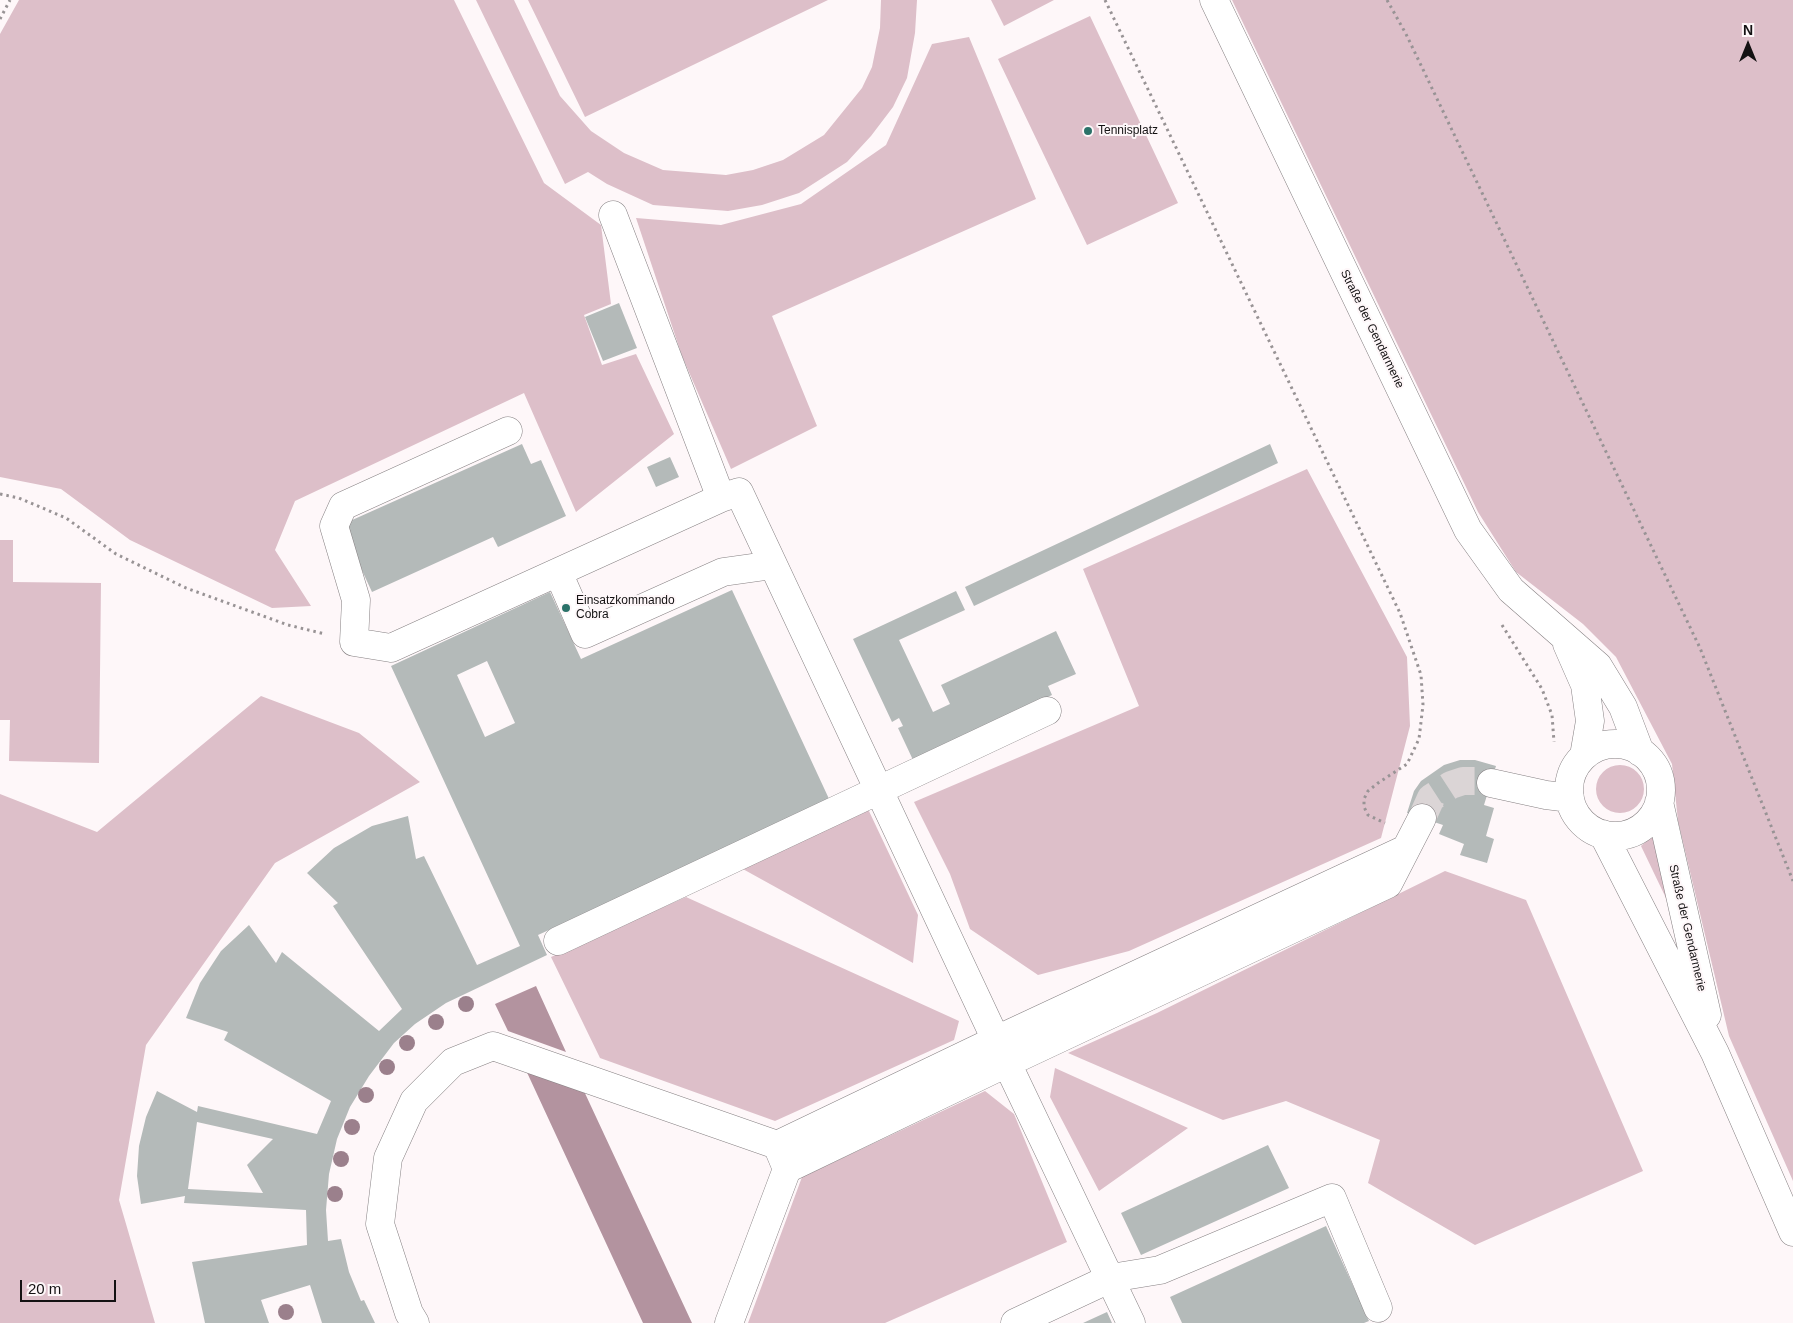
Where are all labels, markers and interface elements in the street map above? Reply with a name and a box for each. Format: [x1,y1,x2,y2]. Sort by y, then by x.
north arrow [1723,20,1773,70]
text: N [1743,22,1753,38]
place label: Tennisplatz [1098,124,1158,138]
marker: Tennisplatz [1082,125,1094,137]
street label: Straße der Gendarmerie [1337,267,1407,391]
place label: Einsatzkommando Cobra [576,594,675,622]
marker: Einsatzkommando Cobra [560,602,572,614]
street label: Straße der Gendarmerie [1665,863,1709,993]
scale bar [22,1270,119,1302]
text: 20 m [28,1280,61,1297]

